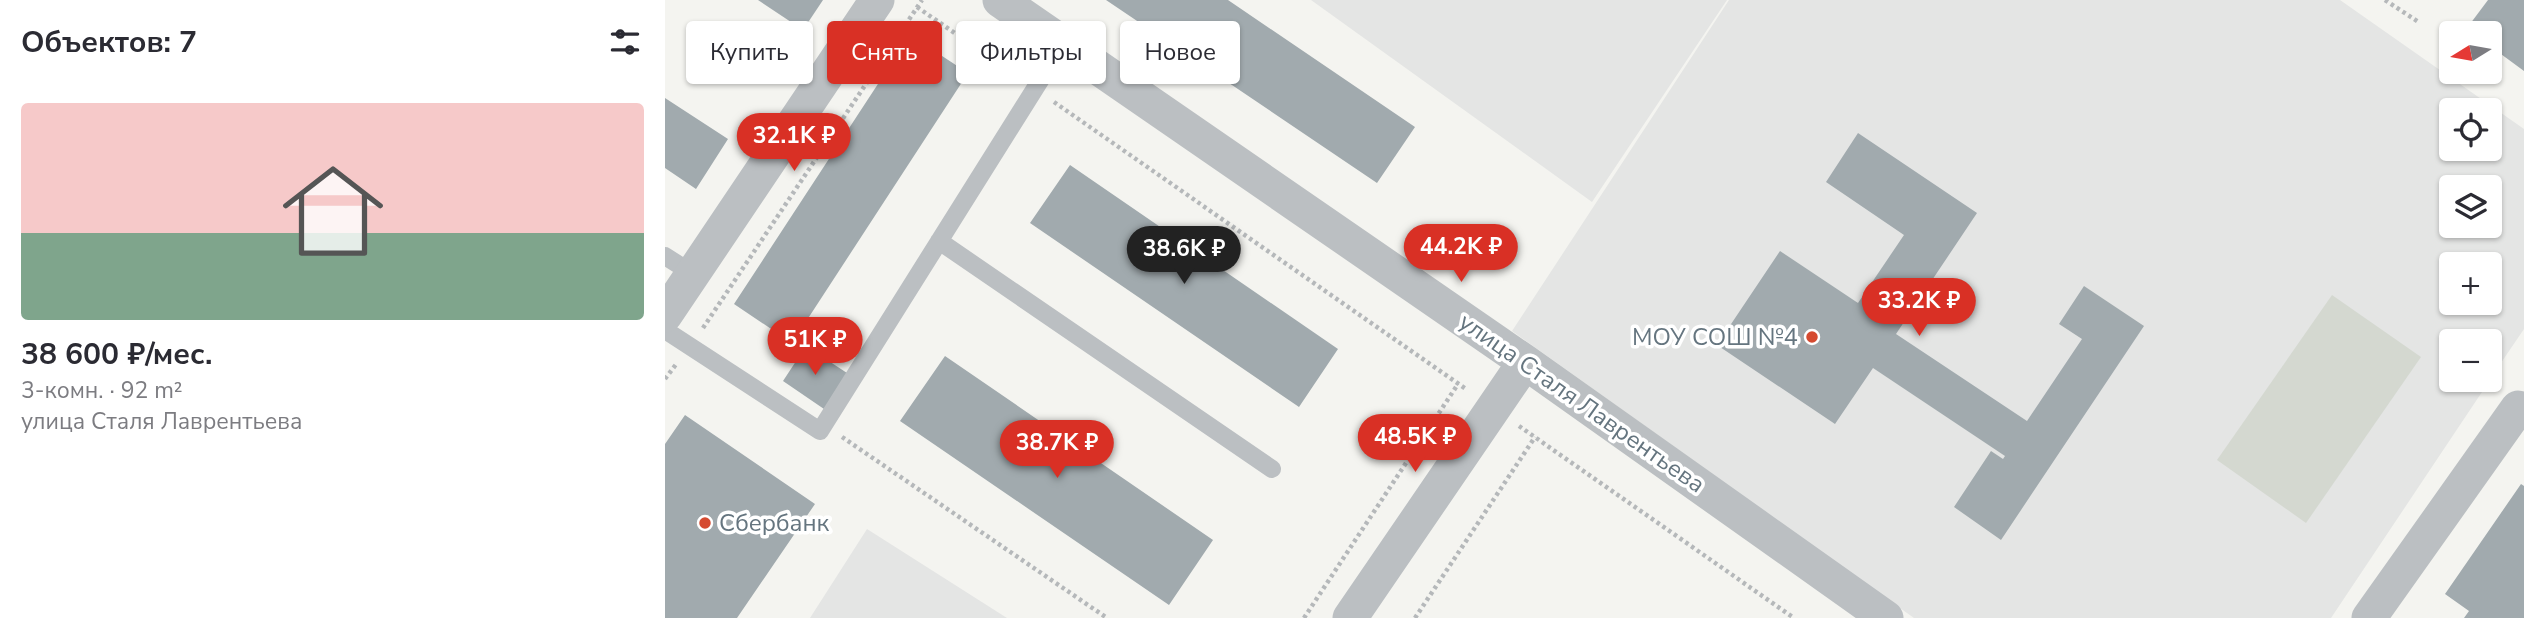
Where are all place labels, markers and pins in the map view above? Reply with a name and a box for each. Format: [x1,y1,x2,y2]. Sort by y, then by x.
pin: 32.1K ₽ [729,114,859,173]
pin: 44.2K ₽ [1396,224,1526,284]
pin: 38.6K ₽ [1119,226,1249,286]
pin: 33.2K ₽ [1854,278,1984,338]
pin: 51K ₽ [766,318,864,377]
place label: МОУ СОШ №4 [1632,321,1798,353]
marker: МОУ СОШ №4 [1804,329,1820,345]
pin: 48.5K ₽ [1350,414,1480,474]
pin: 38.7K ₽ [992,420,1122,480]
place label: Сбербанк [719,507,830,539]
marker: Сбербанк [697,515,713,531]

